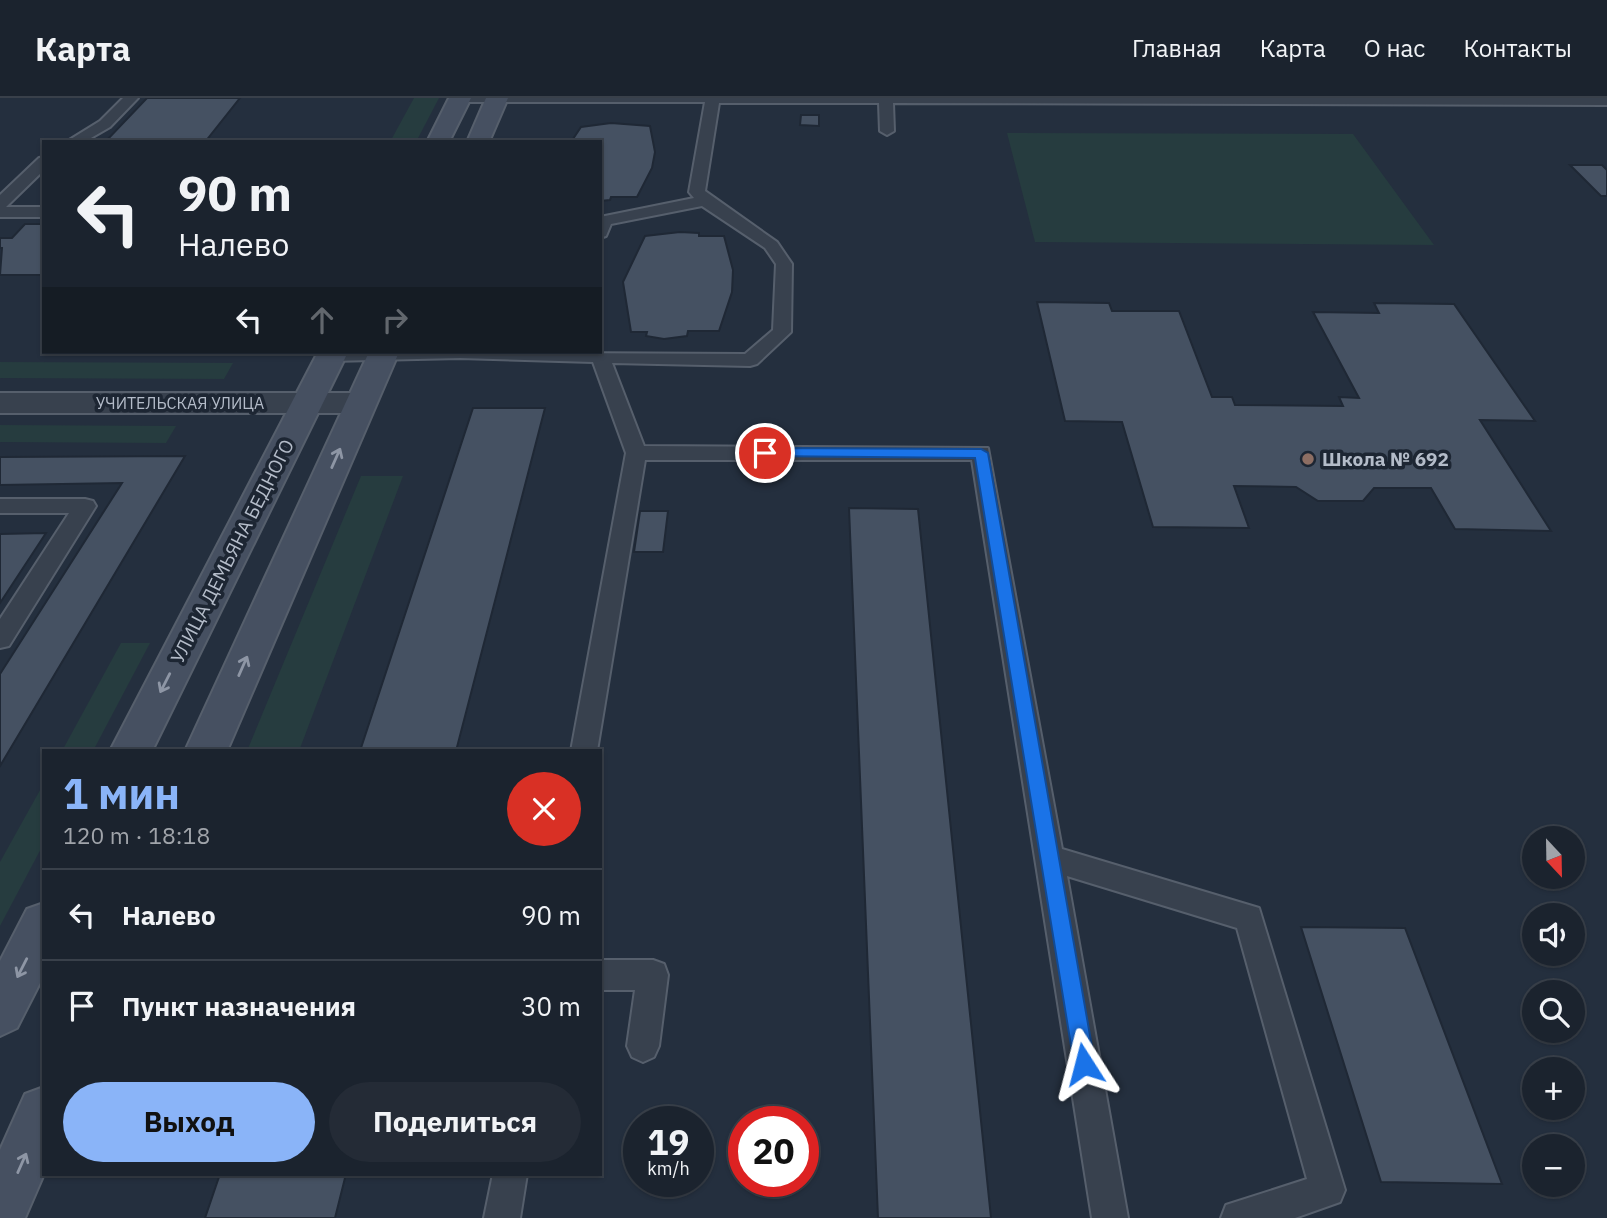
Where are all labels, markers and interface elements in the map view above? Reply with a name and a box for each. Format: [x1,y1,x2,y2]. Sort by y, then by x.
text: Карта [35,27,131,70]
text: Главная [1132,32,1222,64]
text: Карта [1260,32,1326,64]
text: О нас [1364,32,1425,64]
text: Контакты [1463,32,1572,64]
text: 90 m [178,161,292,224]
icon: left [63,168,154,259]
text: Налево [178,223,289,265]
icon: left [230,301,268,339]
icon: ahead [303,301,341,339]
icon: right [376,301,414,339]
street label: УЧИТЕЛЬСКАЯ УЛИЦА [96,393,264,413]
pin [735,423,795,483]
icon: arrive [746,434,784,472]
street label: УЛИЦА ДЕМЬЯНА БЕДНОГО [165,435,299,667]
place label: Школа № 692 [1322,447,1449,471]
one-way arrow [330,448,343,469]
marker: Школа № 692 [1300,451,1316,467]
one-way arrow [237,656,250,677]
one-way arrow [158,672,172,693]
text: 1 мин [63,766,180,821]
button: close [507,772,581,846]
text: 120 m · 18:18 [63,820,210,850]
north arrow [1522,826,1586,889]
map controls [1522,826,1585,1197]
icon: left [63,896,101,934]
text: Налево [122,898,216,932]
text: 90 m [521,898,581,932]
button: sound [1522,903,1585,966]
one-way arrow [14,957,28,978]
button: search [1522,980,1585,1043]
icon: arrive [63,987,101,1025]
text: Пункт назначения [122,989,356,1023]
text: 30 m [521,989,581,1023]
position arrow [1047,1027,1121,1101]
button: + [1522,1057,1585,1120]
button: Выход [63,1082,315,1162]
button: Поделиться [329,1082,581,1162]
speed limit sign: 20 [728,1106,819,1197]
text: 19 [647,1119,690,1165]
button: − [1522,1134,1585,1197]
one-way arrow [16,1152,29,1174]
text: km/h [647,1157,690,1180]

